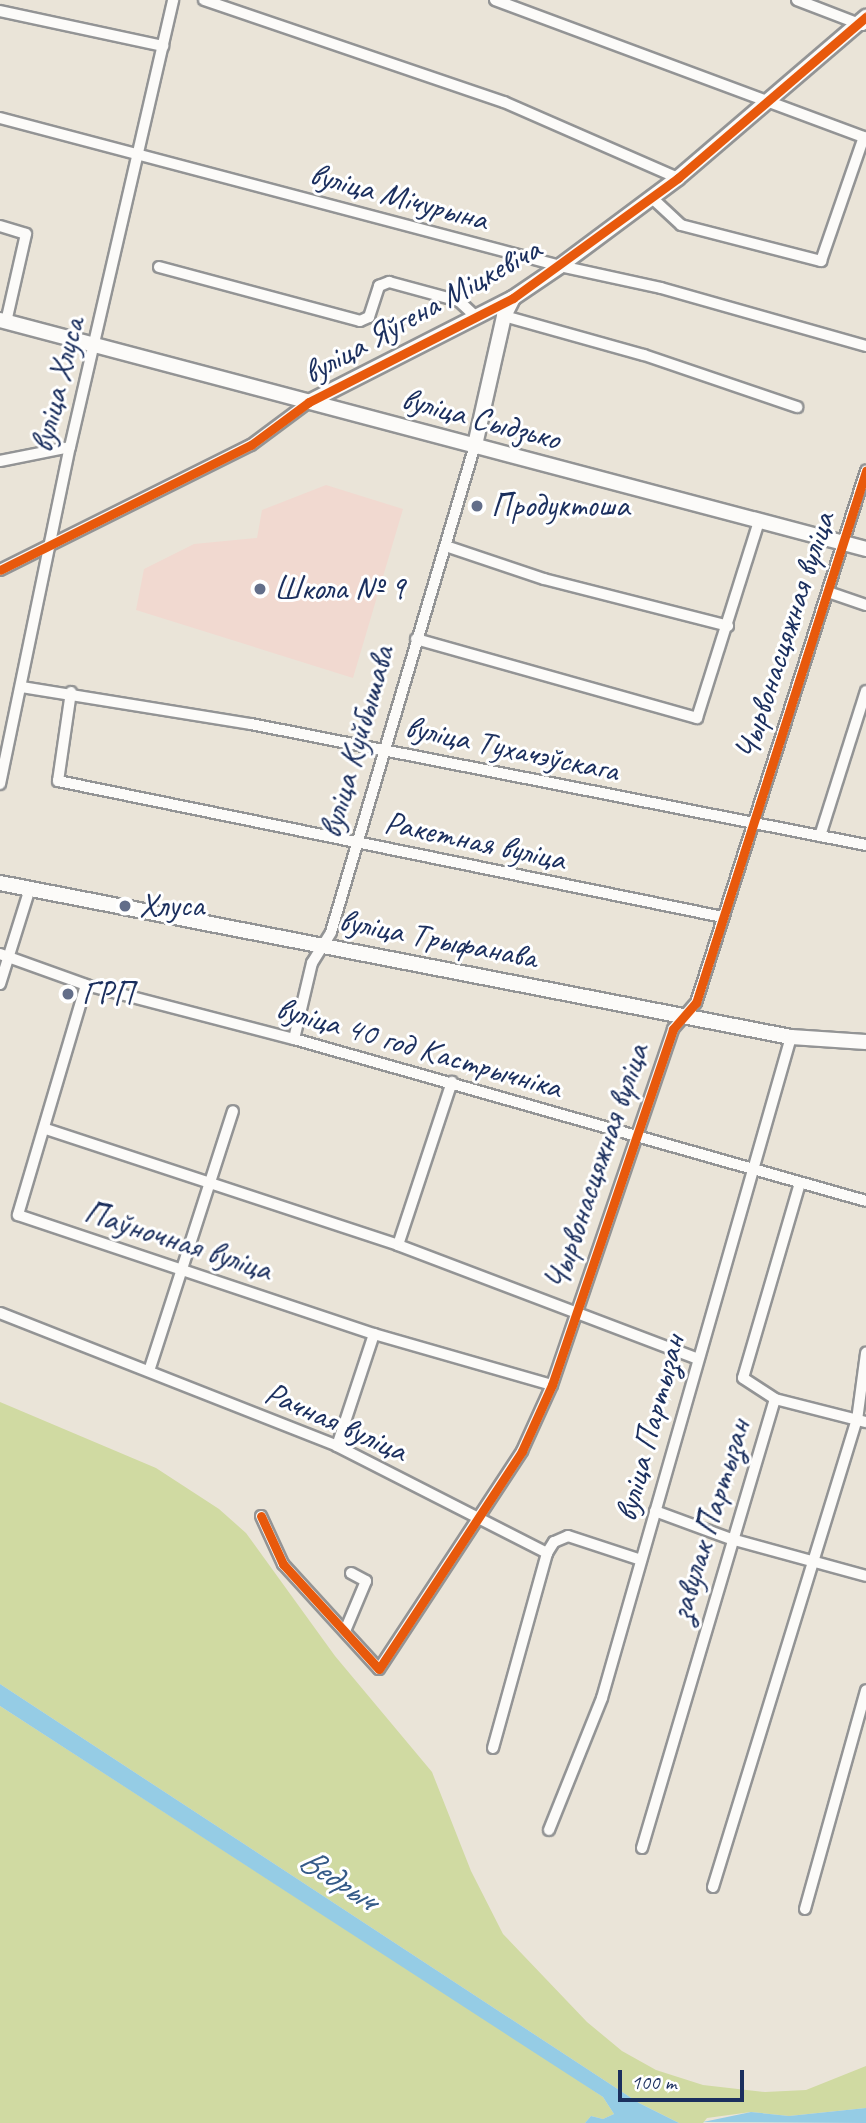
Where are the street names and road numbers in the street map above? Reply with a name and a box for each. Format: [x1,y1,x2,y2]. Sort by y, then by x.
street label: вуліца Мічурына [306,154,492,240]
street label: вуліца Яўгена Міцкевіча [296,229,548,393]
street label: вуліца Хлуса [22,313,94,457]
street label: вуліца Сыдзько [398,379,564,459]
street label: Чырвонасцяжная вуліца [726,508,844,764]
street label: вуліца Куйбышава [311,642,403,842]
street label: вуліца Тухачэўскага [402,707,622,791]
street label: Ракетная вуліца [381,803,569,879]
street label: вуліца Трыфанава [338,901,538,977]
street label: вуліца 40 год Кастрычніка [271,988,567,1108]
street label: Чырвонасцяжная вуліца [536,1039,658,1295]
street label: Паўночная вуліца [79,1192,277,1290]
street label: вуліца Партызан [606,1329,694,1527]
street label: Рачная вуліца [260,1374,412,1470]
street label: завулак Партызан [660,1414,760,1626]

